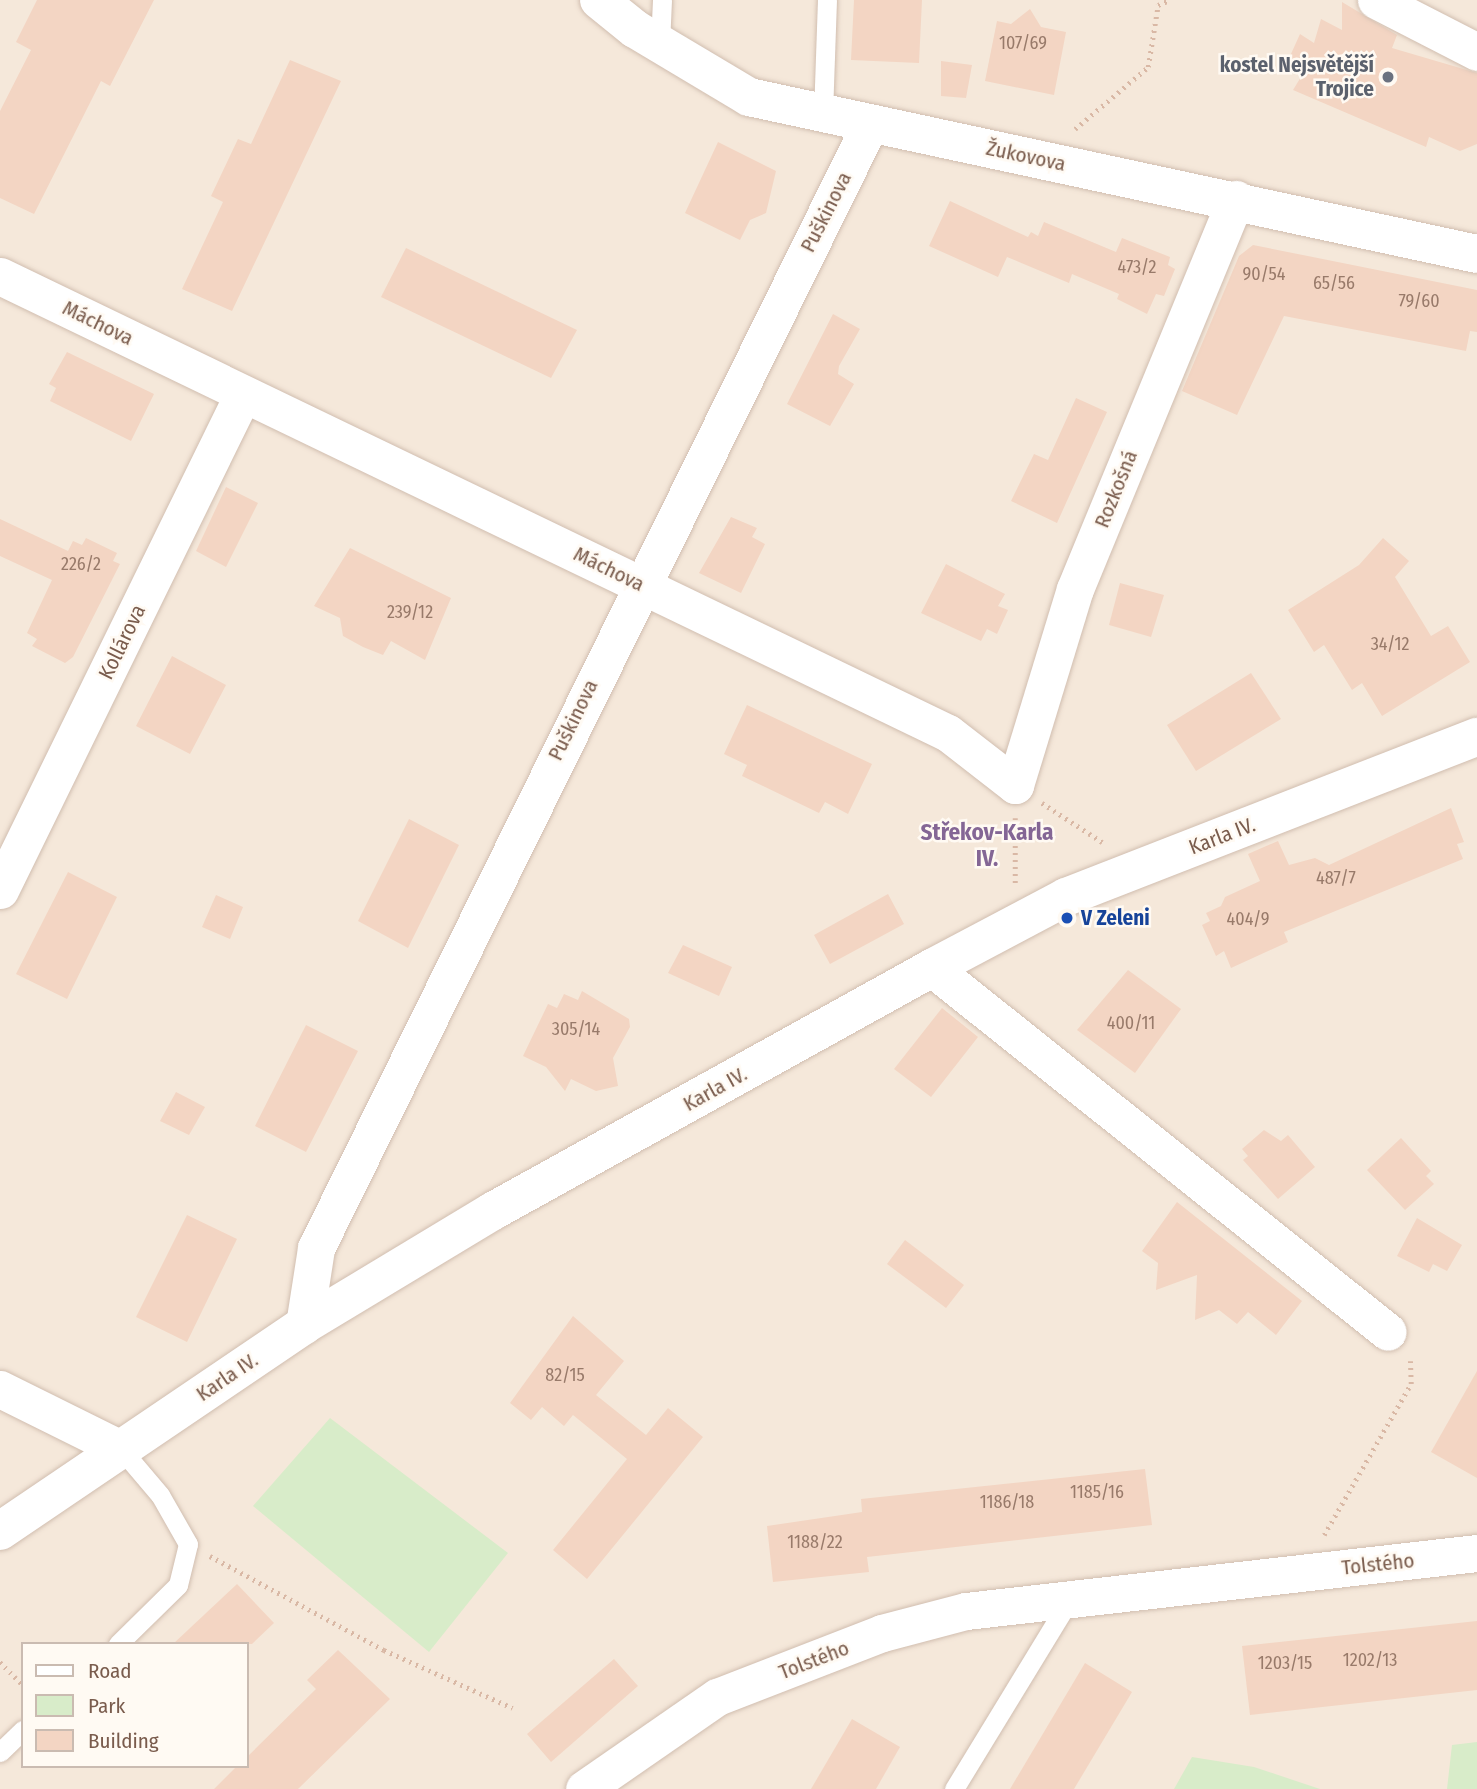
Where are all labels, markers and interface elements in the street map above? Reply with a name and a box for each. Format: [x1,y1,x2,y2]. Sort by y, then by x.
house number: 107/69 [999,32,1047,54]
place label: kostel Nejsvětější Trojice [1220,52,1374,102]
marker: kostel Nejsvětější Trojice [1380,69,1396,85]
street label: Žukovova [984,135,1068,177]
street label: Puškinova [795,168,857,256]
house number: 473/2 [1118,256,1156,278]
house number: 90/54 [1242,263,1286,285]
house number: 65/56 [1313,272,1355,294]
house number: 79/60 [1398,290,1440,312]
street label: Máchova [59,295,137,351]
street label: Rozkošná [1089,447,1143,531]
street label: Máchova [570,541,648,597]
house number: 226/2 [61,553,101,575]
street label: Kollárova [93,600,151,684]
house number: 239/12 [387,601,433,623]
house number: 34/12 [1371,633,1409,655]
street label: Puškinova [543,675,603,765]
street label: Karla IV. [1185,812,1259,860]
district label: Střekov-Karla IV. [921,818,1053,872]
house number: 487/7 [1316,867,1356,889]
place label: V Zeleni [1081,905,1150,931]
house number: 404/9 [1227,908,1269,930]
marker: V Zeleni [1059,910,1075,926]
house number: 400/11 [1107,1012,1155,1034]
house number: 305/14 [552,1018,600,1040]
street label: Karla IV. [679,1061,751,1117]
street label: Karla IV. [191,1347,263,1407]
house number: 82/15 [545,1364,585,1386]
house number: 1185/16 [1070,1481,1124,1503]
house number: 1186/18 [980,1491,1034,1513]
house number: 1188/22 [787,1531,843,1553]
street label: Tolstého [1340,1548,1416,1580]
street label: Tolstého [775,1635,853,1685]
legend [21,1642,248,1768]
house number: 1202/13 [1343,1649,1397,1671]
house number: 1203/15 [1258,1652,1312,1674]
text: Road [88,1658,132,1684]
text: Park [88,1693,125,1719]
text: Building [88,1728,159,1754]

